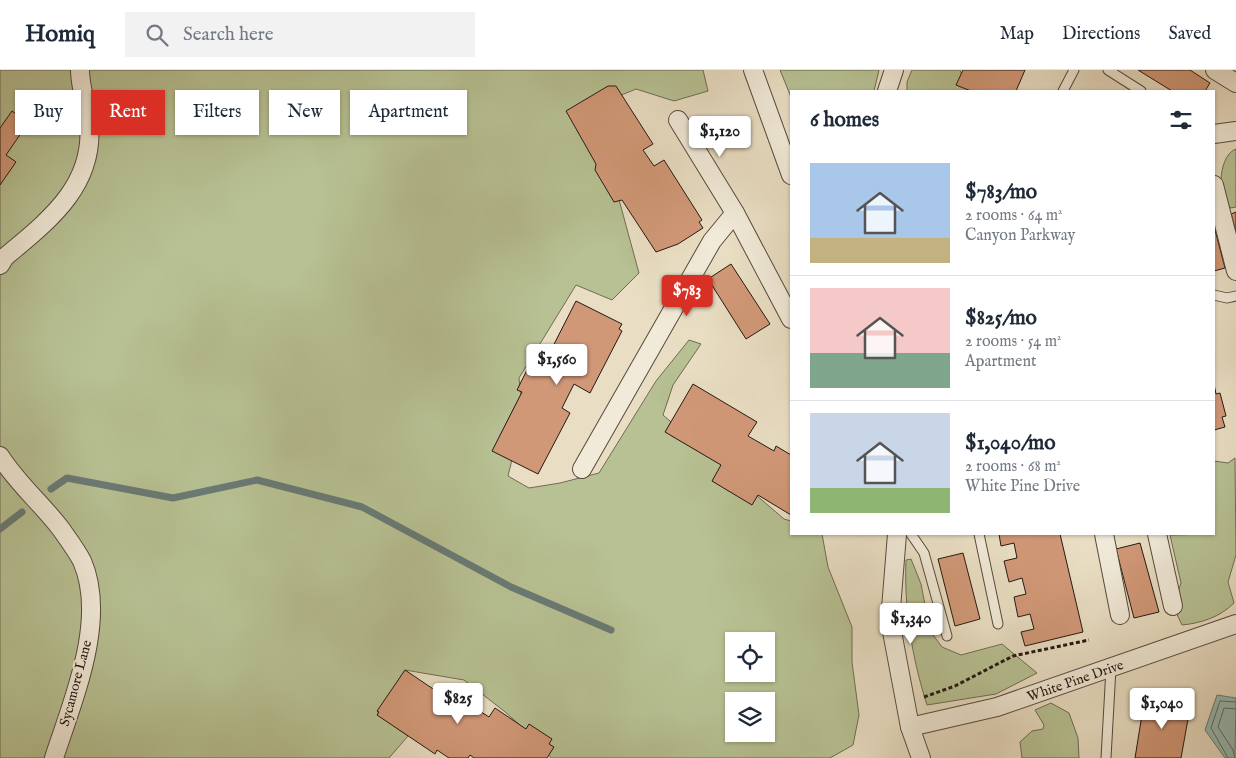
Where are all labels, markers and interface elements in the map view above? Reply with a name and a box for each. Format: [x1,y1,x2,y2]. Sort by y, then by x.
search box [125,12,475,57]
text: Homiq [25,19,95,50]
icon: search [143,21,171,49]
text: Search here [183,23,274,47]
text: Map [1000,23,1034,46]
text: Directions [1062,23,1140,46]
text: Saved [1168,23,1211,46]
chip: Buy [15,90,81,135]
chip: Rent [91,90,165,135]
chip: Filters [175,90,259,135]
chip: New [269,90,340,135]
chip: Apartment [350,90,467,135]
icon: filters [1167,106,1195,134]
text: 6 homes [810,107,879,134]
pin: $1,120 [679,116,761,158]
text: $1,120 [700,122,740,142]
text: $783/mo [965,179,1037,206]
icon: home [850,183,910,243]
text: 2 rooms · 64 m² [965,206,1063,226]
text: Canyon Parkway [965,226,1075,246]
pin: $783 [657,274,717,317]
text: $783 [673,281,701,301]
text: $825/mo [965,305,1037,332]
icon: home [850,308,910,368]
text: 2 rooms · 54 m² [965,332,1062,352]
pin: $1,560 [516,344,598,386]
text: $1,560 [537,350,577,370]
text: Apartment [965,352,1036,372]
text: $1,040/mo [965,430,1056,457]
icon: home [850,433,910,493]
text: 2 rooms · 68 m² [965,457,1061,477]
text: White Pine Drive [965,477,1080,497]
pin: $1,340 [870,602,952,645]
text: $1,340 [891,609,931,629]
map controls [725,632,775,742]
button: locate [725,632,775,682]
street label: Sycamore Lane [56,638,96,728]
street label: White Pine Drive [1025,656,1126,706]
pin: $825 [428,682,488,725]
pin: $1,040 [1121,688,1203,730]
text: $825 [444,689,472,709]
button: layers [725,692,775,742]
text: $1,040 [1141,694,1183,714]

